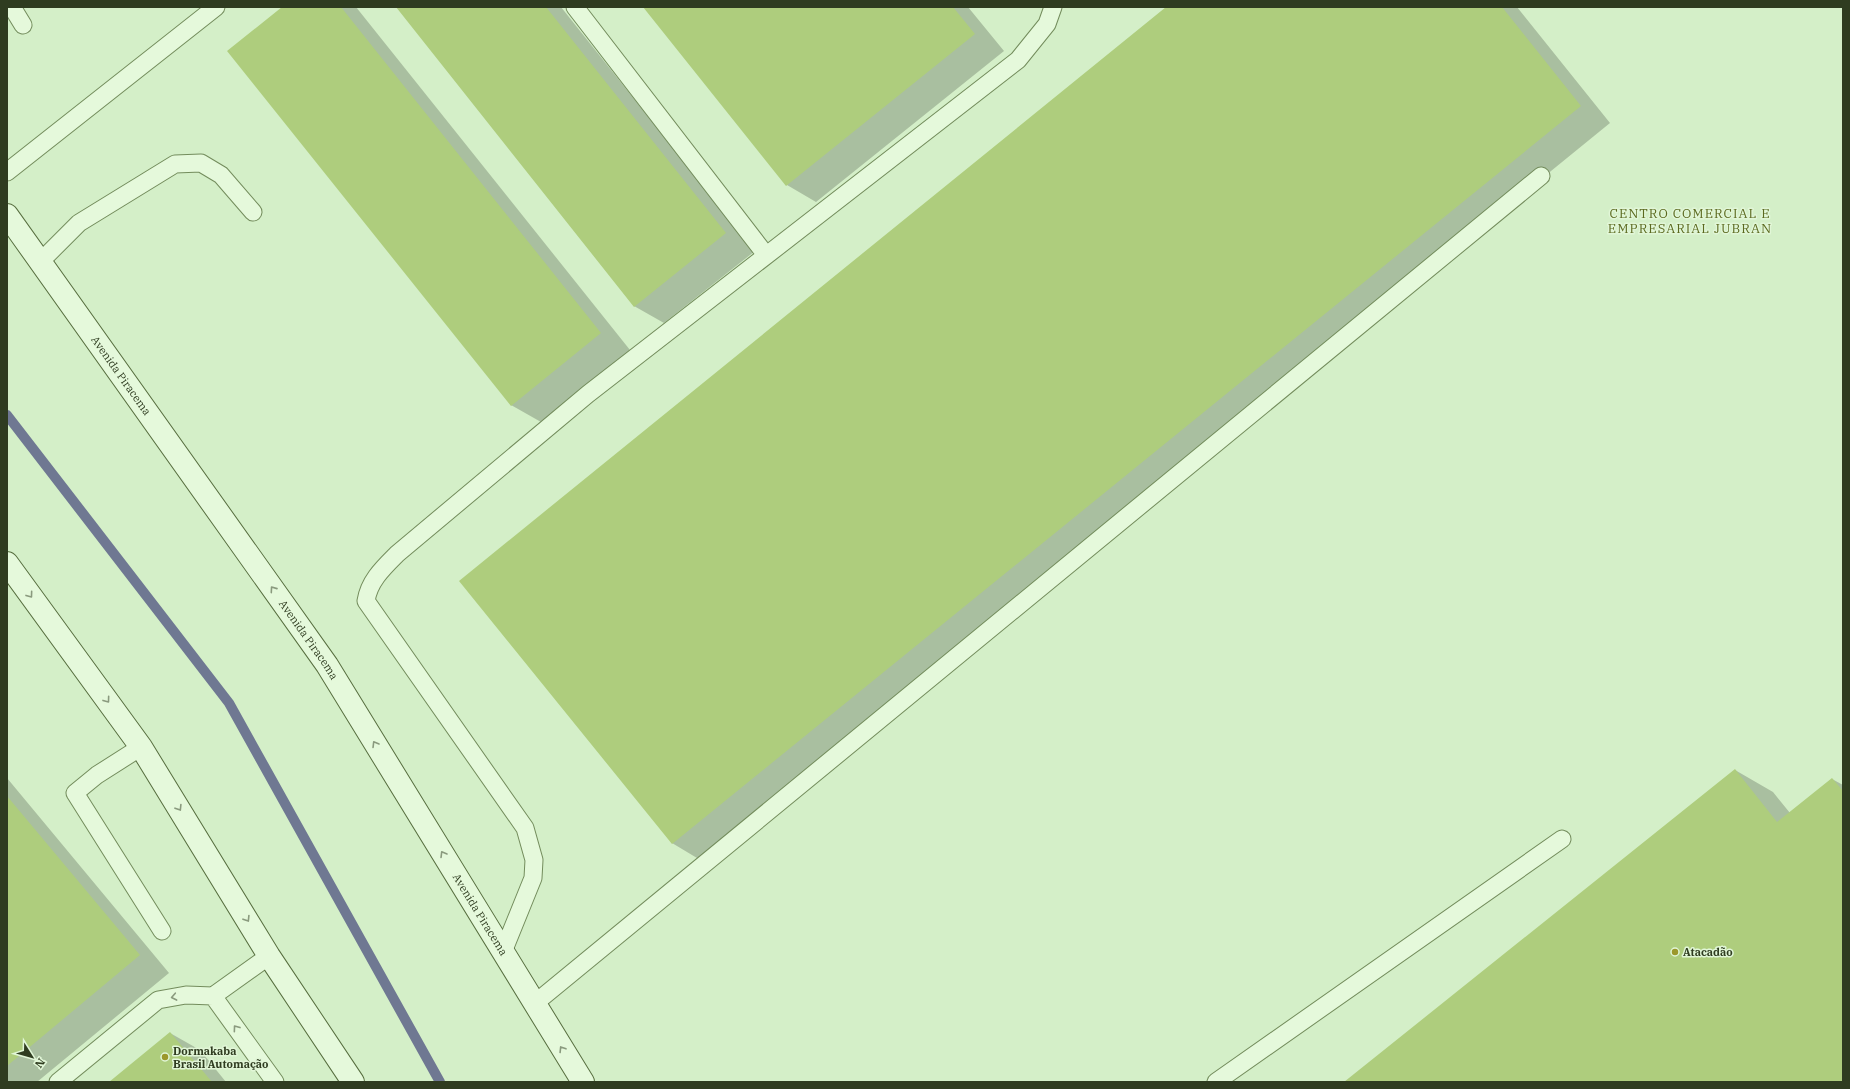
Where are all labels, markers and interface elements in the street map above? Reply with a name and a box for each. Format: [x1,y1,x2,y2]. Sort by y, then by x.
district label: CENTRO COMERCIAL E EMPRESARIAL JUBRAN [1608,205,1772,237]
street label: Avenida Piracema [88,333,154,418]
one-way arrow [270,586,277,593]
one-way arrow [25,590,32,597]
street label: Avenida Piracema [276,597,341,682]
one-way arrow [102,695,109,702]
one-way arrow [372,741,380,748]
one-way arrow [174,804,181,811]
one-way arrow [440,851,448,858]
street label: Avenida Piracema [450,871,511,958]
one-way arrow [242,915,249,922]
place label: Atacadão [1683,945,1733,959]
marker: Atacadão [1670,947,1680,957]
one-way arrow [171,992,177,1001]
one-way arrow [234,1025,241,1032]
north arrow [12,1037,52,1077]
place label: Dormakaba Brasil Automação [173,1044,268,1071]
one-way arrow [560,1046,567,1053]
marker: Dormakaba Brasil Automação [160,1052,170,1062]
text: N [32,1055,48,1071]

